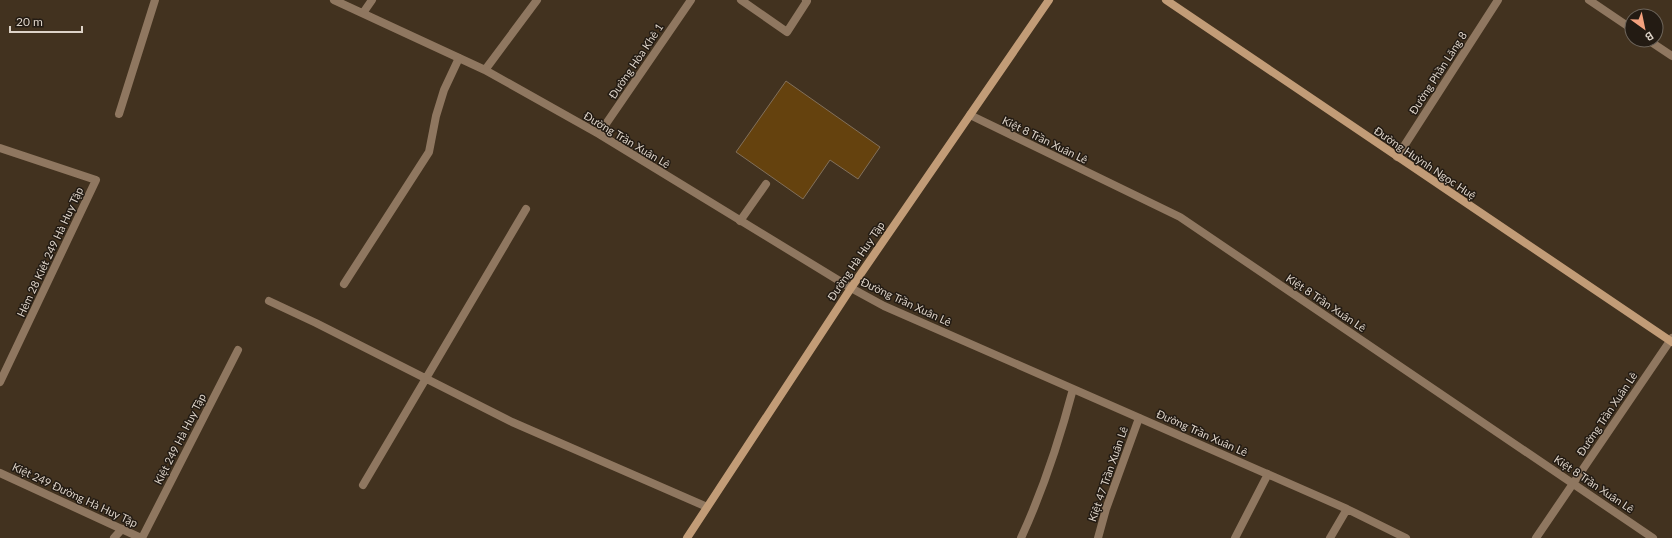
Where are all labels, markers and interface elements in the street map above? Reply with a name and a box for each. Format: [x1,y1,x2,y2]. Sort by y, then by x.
scale bar [10,8,82,34]
north arrow [1624,8,1664,48]
text: 20 m [16,14,43,29]
street label: Đường Hòa Khê 1 [606,21,666,101]
street label: Đường Phần Lăng 8 [1406,29,1469,117]
text: B [1643,29,1656,44]
street label: Đường Trần Xuân Lê [582,109,673,171]
street label: Kiệt 8 Trần Xuân Lê [1000,113,1090,166]
street label: Đường Huỳnh Ngọc Huệ [1372,124,1479,202]
street label: Hẻm 28 Kiêt 249 Hà Huy Tập [14,185,85,319]
street label: Đường Hà Huy Tập [824,219,887,303]
street label: Kiệt 8 Trần Xuân Lê [1284,271,1369,334]
street label: Đường Trần Xuân Lê [859,275,954,328]
street label: Đường Trần Xuân Lê [1574,369,1640,458]
street label: Kiệt 249 Hà Huy Tập [151,391,208,486]
street label: Đường Trần Xuân Lê [1155,407,1250,459]
street label: Kiệt 47 Trần Xuân Lê [1085,424,1130,523]
street label: Kiệt 8 Trần Xuân Lê [1552,452,1637,515]
street label: Kiệt 249 Đường Hà Huy Tập [10,460,140,529]

